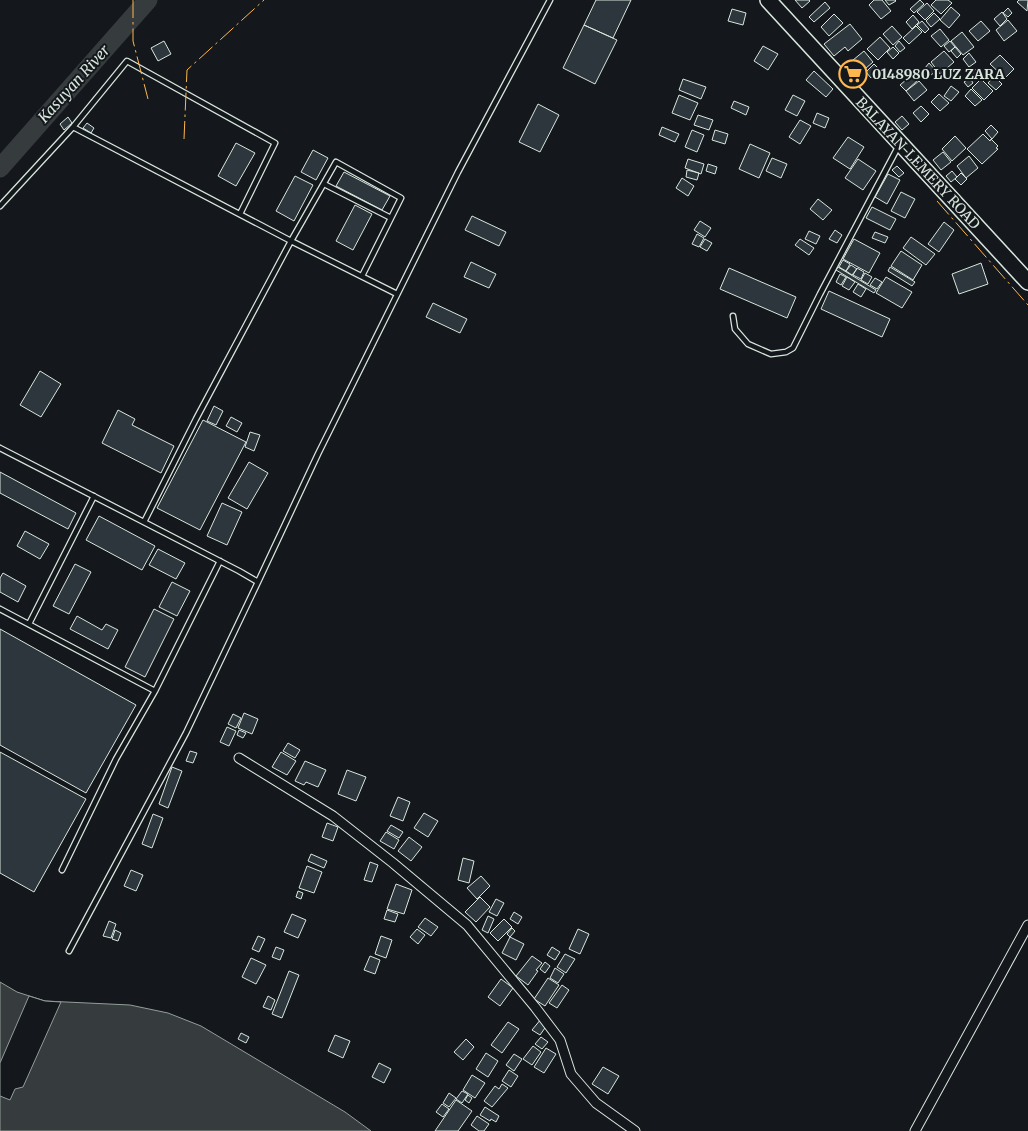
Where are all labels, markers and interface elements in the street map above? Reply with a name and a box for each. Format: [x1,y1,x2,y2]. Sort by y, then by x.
water label: Kasuyan River [33,40,114,127]
supermarket icon: 0148980 LUZ ZARA [838,59,868,89]
place label: 0148980 LUZ ZARA [872,65,1006,83]
street label: BALAYAN-LEMERY ROAD [852,93,984,233]

